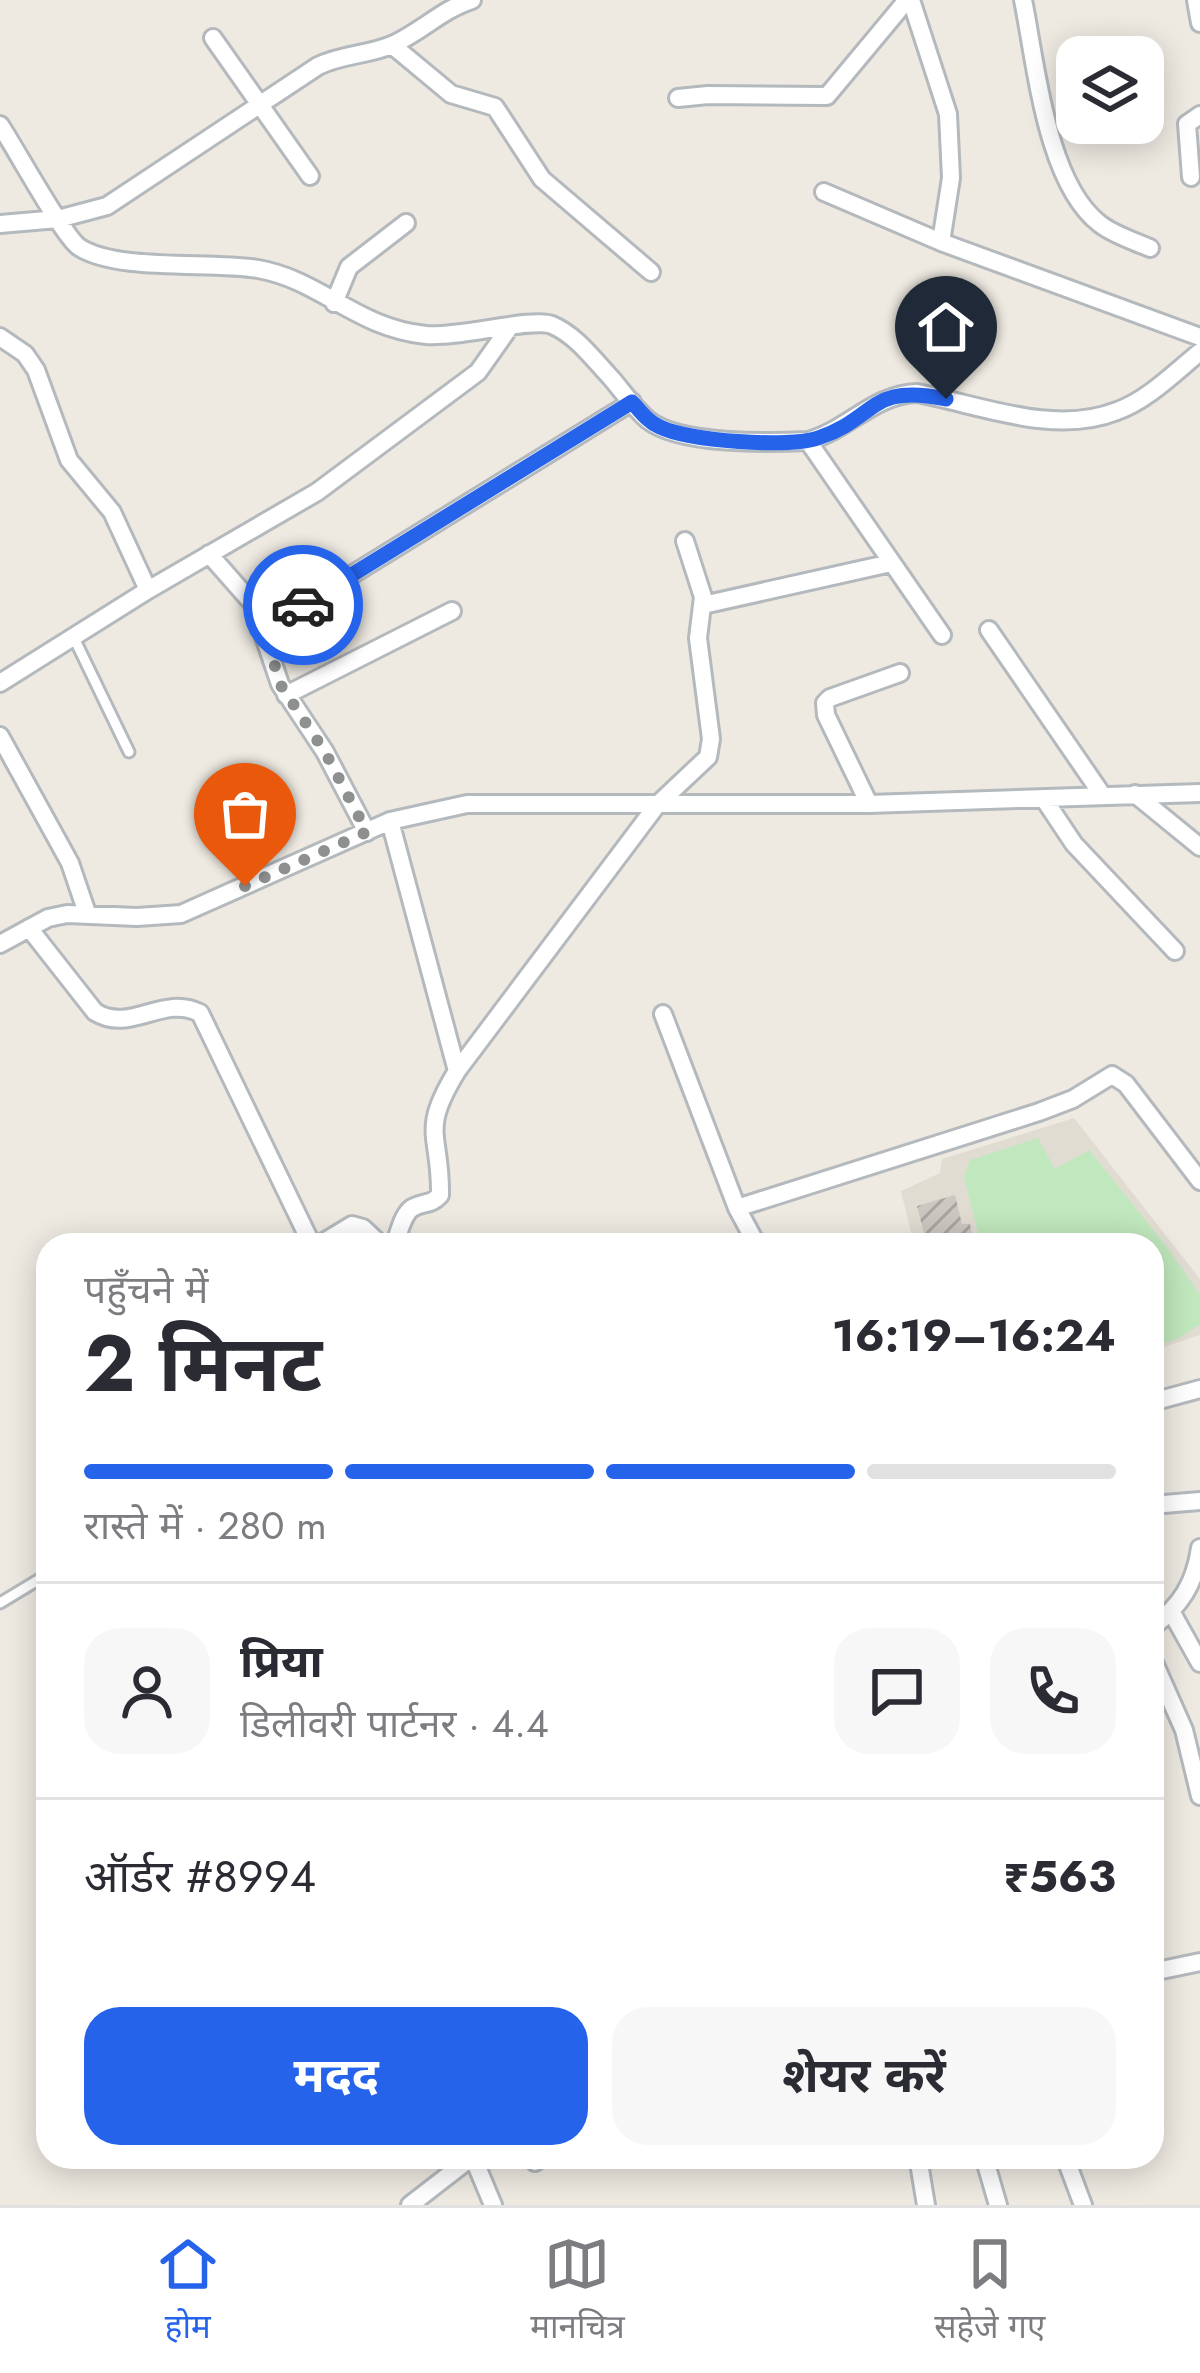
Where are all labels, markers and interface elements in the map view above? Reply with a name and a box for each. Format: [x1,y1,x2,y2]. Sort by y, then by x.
map controls [1056,36,1164,144]
button: layers [1056,36,1164,144]
pin [895,276,997,399]
icon: home [913,294,979,360]
courier [243,545,363,665]
icon: car [270,572,336,638]
pin [194,763,296,886]
icon: bag [212,781,278,847]
text: पहुँचने में [84,1261,208,1318]
text: 16:19–16:24 [832,1303,1116,1368]
text: 2 मिनट [84,1308,322,1420]
text: रास्ते में · 280 m [84,1497,327,1554]
button: person [84,1628,210,1754]
button: chat [834,1628,960,1754]
button: phone [990,1628,1116,1754]
text: प्रिया [240,1629,323,1694]
text: डिलीवरी पार्टनर · 4.4 [240,1695,549,1752]
text: ऑर्डर #8994 [84,1844,316,1909]
text: ₹563 [1003,1844,1116,1909]
button: मदद [84,2007,588,2145]
button: शेयर करें [612,2007,1116,2145]
tab: होम [155,2231,221,2351]
tab: मानचित्र [530,2231,625,2351]
tab: सहेजे गए [934,2231,1045,2351]

